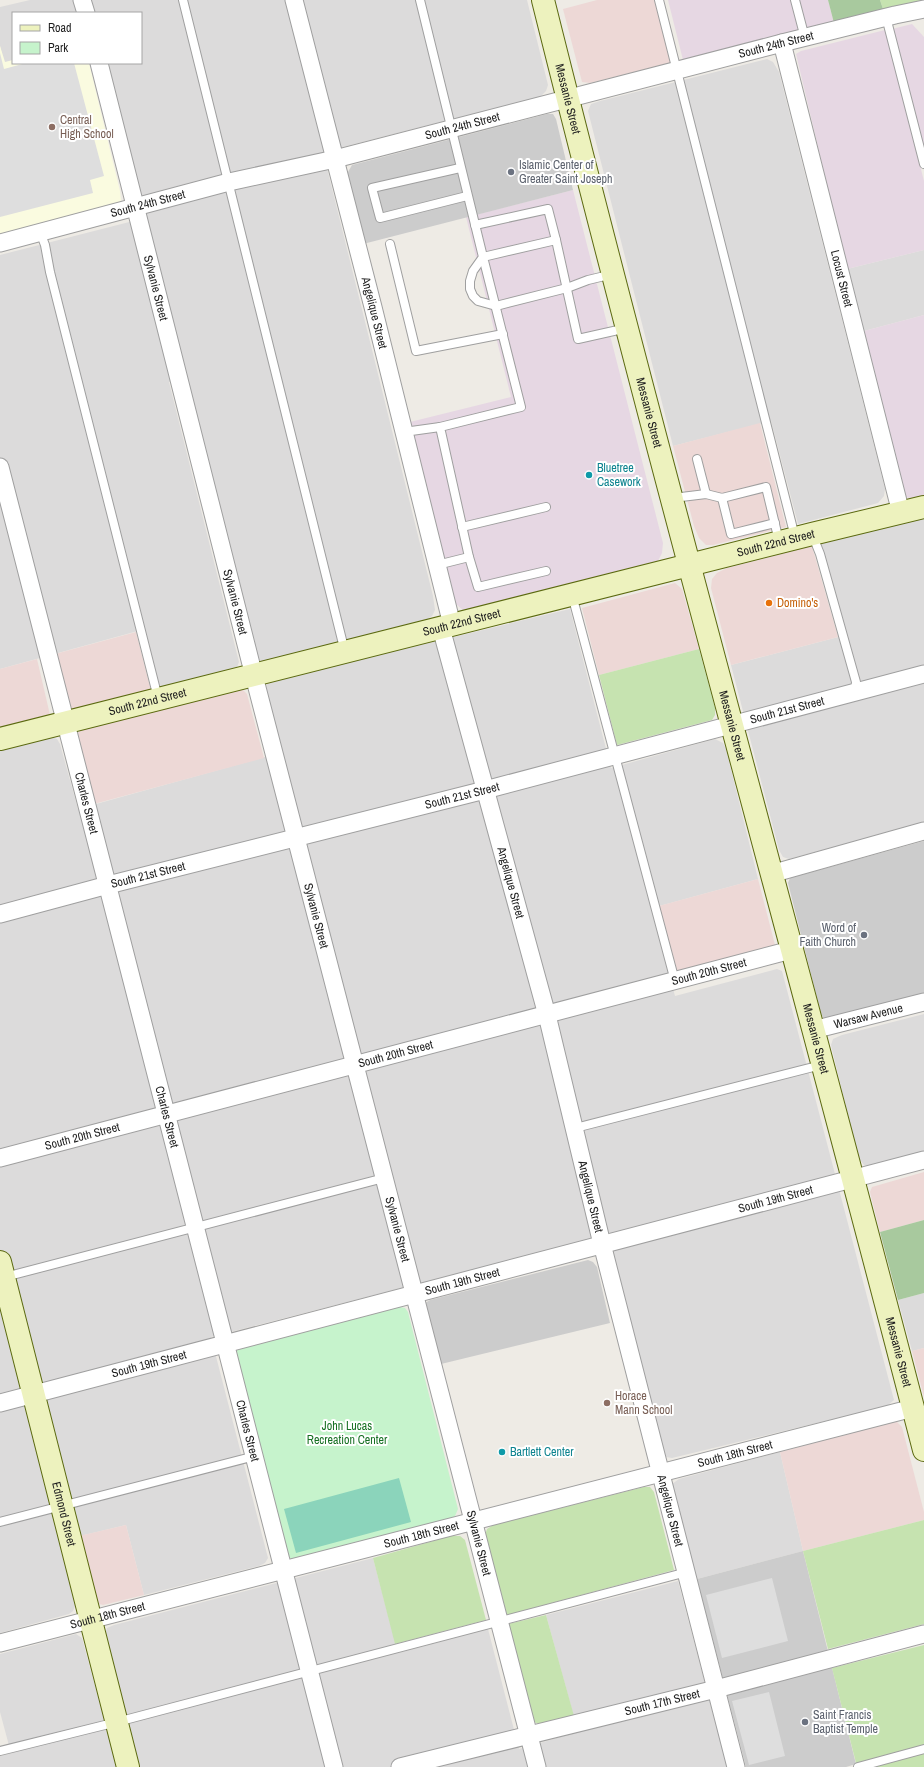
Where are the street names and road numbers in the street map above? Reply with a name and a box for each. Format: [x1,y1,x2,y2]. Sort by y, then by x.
street label: South 24th Street [737,27,815,62]
street label: Messanie Street [551,62,585,136]
street label: South 24th Street [423,109,502,143]
street label: South 24th Street [109,186,187,221]
street label: Locust Street [827,248,857,309]
street label: Sylvanie Street [140,254,172,323]
street label: Angelique Street [357,274,391,351]
street label: Messanie Street [632,376,666,450]
street label: South 22nd Street [735,526,816,561]
street label: Sylvanie Street [219,568,251,637]
street label: South 22nd Street [421,605,502,640]
street label: South 22nd Street [107,684,188,719]
street label: Messanie Street [715,689,749,763]
street label: South 21st Street [748,693,826,728]
street label: Charles Street [71,771,102,836]
street label: South 21st Street [423,778,501,813]
street label: Angelique Street [493,844,528,920]
street label: South 21st Street [109,858,187,892]
street label: Sylvanie Street [300,881,332,950]
street label: South 20th Street [670,954,748,989]
street label: Warsaw Avenue [832,1000,904,1032]
street label: Messanie Street [799,1002,833,1076]
street label: South 20th Street [356,1036,435,1071]
street label: Charles Street [151,1084,183,1150]
street label: South 20th Street [43,1119,122,1154]
street label: Angelique Street [574,1158,607,1234]
street label: South 19th Street [736,1181,815,1217]
street label: Sylvanie Street [381,1195,414,1264]
street label: South 19th Street [423,1264,502,1299]
street label: Messanie Street [882,1315,915,1389]
street label: South 19th Street [110,1346,188,1381]
street label: Charles Street [232,1398,263,1463]
street label: South 18th Street [696,1436,774,1471]
street label: Angelique Street [653,1472,687,1548]
street label: Edmond Street [48,1480,80,1548]
street label: Sylvanie Street [463,1509,495,1578]
street label: South 18th Street [382,1517,461,1552]
street label: South 18th Street [68,1598,147,1633]
street label: South 17th Street [623,1685,702,1719]

